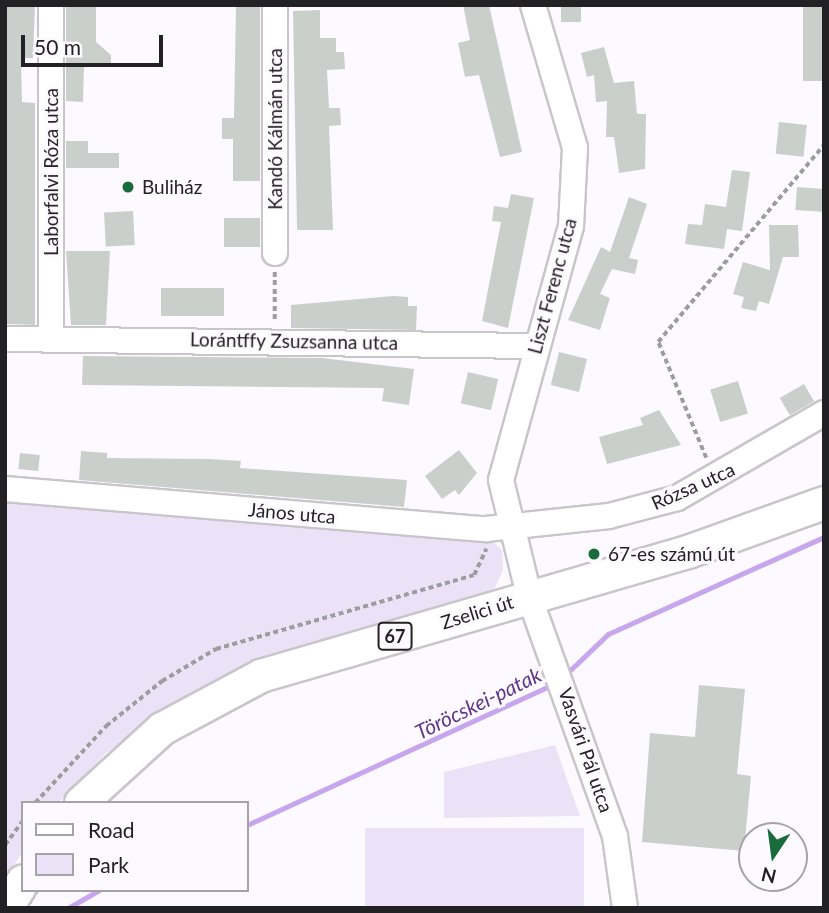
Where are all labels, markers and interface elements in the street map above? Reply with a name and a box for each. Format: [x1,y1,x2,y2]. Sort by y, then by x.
scale bar [24,21,166,65]
text: 50 m [34,34,81,59]
street label: Kandó Kálmán utca [264,48,286,210]
street label: Laborfalvi Róza utca [40,88,62,256]
place label: Buliház [142,176,202,198]
marker: Buliház [120,179,136,195]
street label: Liszt Ferenc utca [523,216,581,356]
street label: Lorántffy Zsuzsanna utca [189,328,399,354]
street label: Rózsa utca [648,458,738,514]
street label: János utca [247,498,337,528]
place label: 67-es számú út [608,543,735,565]
marker: 67-es számú út [586,546,602,562]
street label: Zselici út [438,590,516,634]
road number: 67 [378,622,412,650]
water label: Töröcskei-patak [411,662,545,744]
street label: Vasvári Pál utca [554,685,618,815]
legend [21,801,248,892]
text: Road [88,817,135,842]
north arrow [738,822,808,892]
text: Park [88,852,129,877]
text: N [759,863,778,889]

